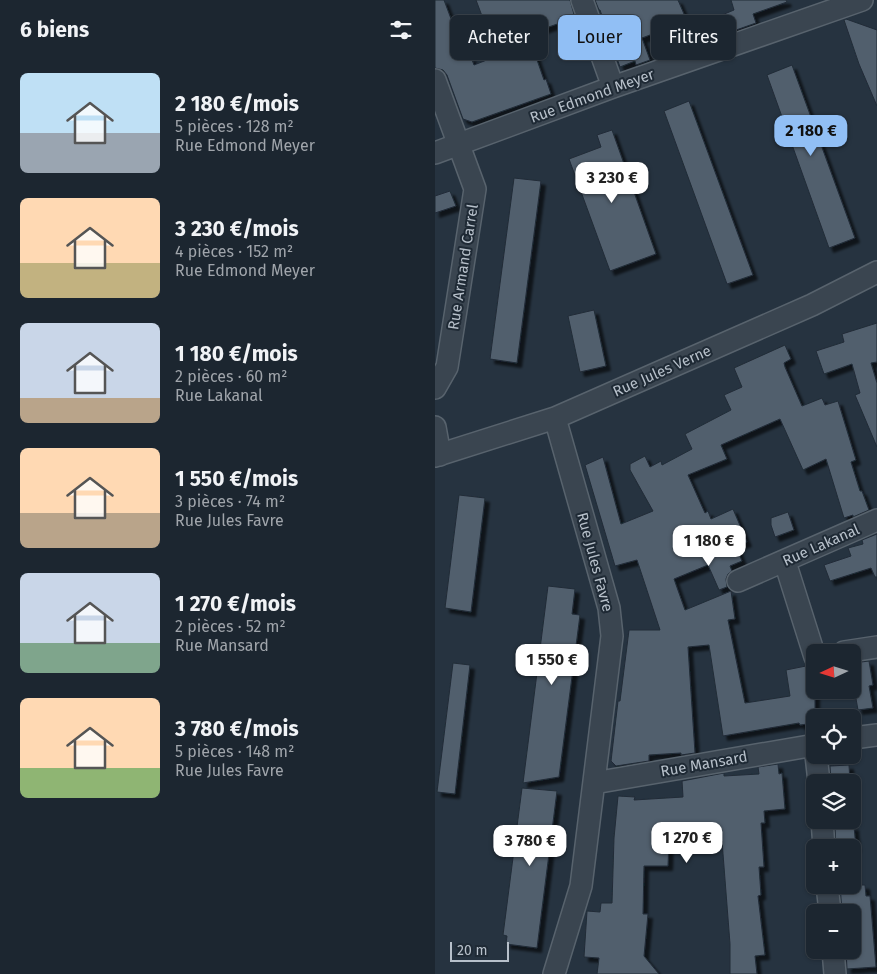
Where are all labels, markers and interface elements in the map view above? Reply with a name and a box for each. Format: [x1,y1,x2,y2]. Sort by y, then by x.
chip: Acheter [450,15,548,60]
chip: Louer [558,15,641,60]
chip: Filtres [651,15,736,60]
icon: filters [387,16,415,44]
text: 6 biens [20,17,89,43]
street label: Rue Edmond Meyer [527,65,657,127]
text: 2 180 €/mois [175,91,299,117]
icon: home [60,93,120,153]
pin: 2 180 € [765,114,857,157]
text: 5 pièces · 128 m² [175,117,294,136]
text: 2 180 € [785,121,837,140]
text: Rue Edmond Meyer [175,136,315,155]
pin: 3 230 € [566,162,658,204]
text: 3 230 € [586,168,638,187]
street label: Rue Armand Carrel [444,202,482,331]
text: 3 230 €/mois [175,216,299,242]
icon: home [60,218,120,278]
text: 4 pièces · 152 m² [175,242,293,261]
text: Rue Edmond Meyer [175,261,315,280]
text: 1 180 €/mois [175,341,298,367]
street label: Rue Jules Verne [610,341,714,401]
icon: home [60,343,120,403]
text: 2 pièces · 60 m² [175,367,287,386]
text: Rue Lakanal [175,386,263,405]
text: 1 550 €/mois [175,466,298,492]
icon: home [60,468,120,528]
text: 3 pièces · 74 m² [175,492,285,511]
street label: Rue Jules Favre [573,510,617,614]
text: Rue Jules Favre [175,511,284,530]
street label: Rue Lakanal [780,520,863,570]
pin: 1 180 € [663,524,755,567]
text: 1 180 € [684,531,734,550]
text: 1 270 €/mois [175,591,296,617]
icon: home [60,593,120,653]
text: 2 pièces · 52 m² [175,617,286,636]
text: Rue Mansard [175,636,269,655]
pin: 1 550 € [506,644,598,686]
north arrow [806,644,861,699]
map controls [806,644,861,959]
text: 1 550 € [527,650,577,669]
button: locate [806,709,861,764]
text: 3 780 €/mois [175,716,299,742]
icon: home [60,718,120,778]
text: 5 pièces · 148 m² [175,742,294,761]
street label: Rue Mansard [659,748,749,780]
text: Rue Jules Favre [175,761,284,780]
button: layers [806,774,861,829]
pin: 1 270 € [641,822,733,864]
pin: 3 780 € [484,824,576,867]
text: 1 270 € [662,828,712,847]
text: 3 780 € [504,831,556,850]
button: + [806,839,861,894]
button: − [806,904,861,959]
scale bar [450,939,509,962]
text: 20 m [457,942,487,959]

